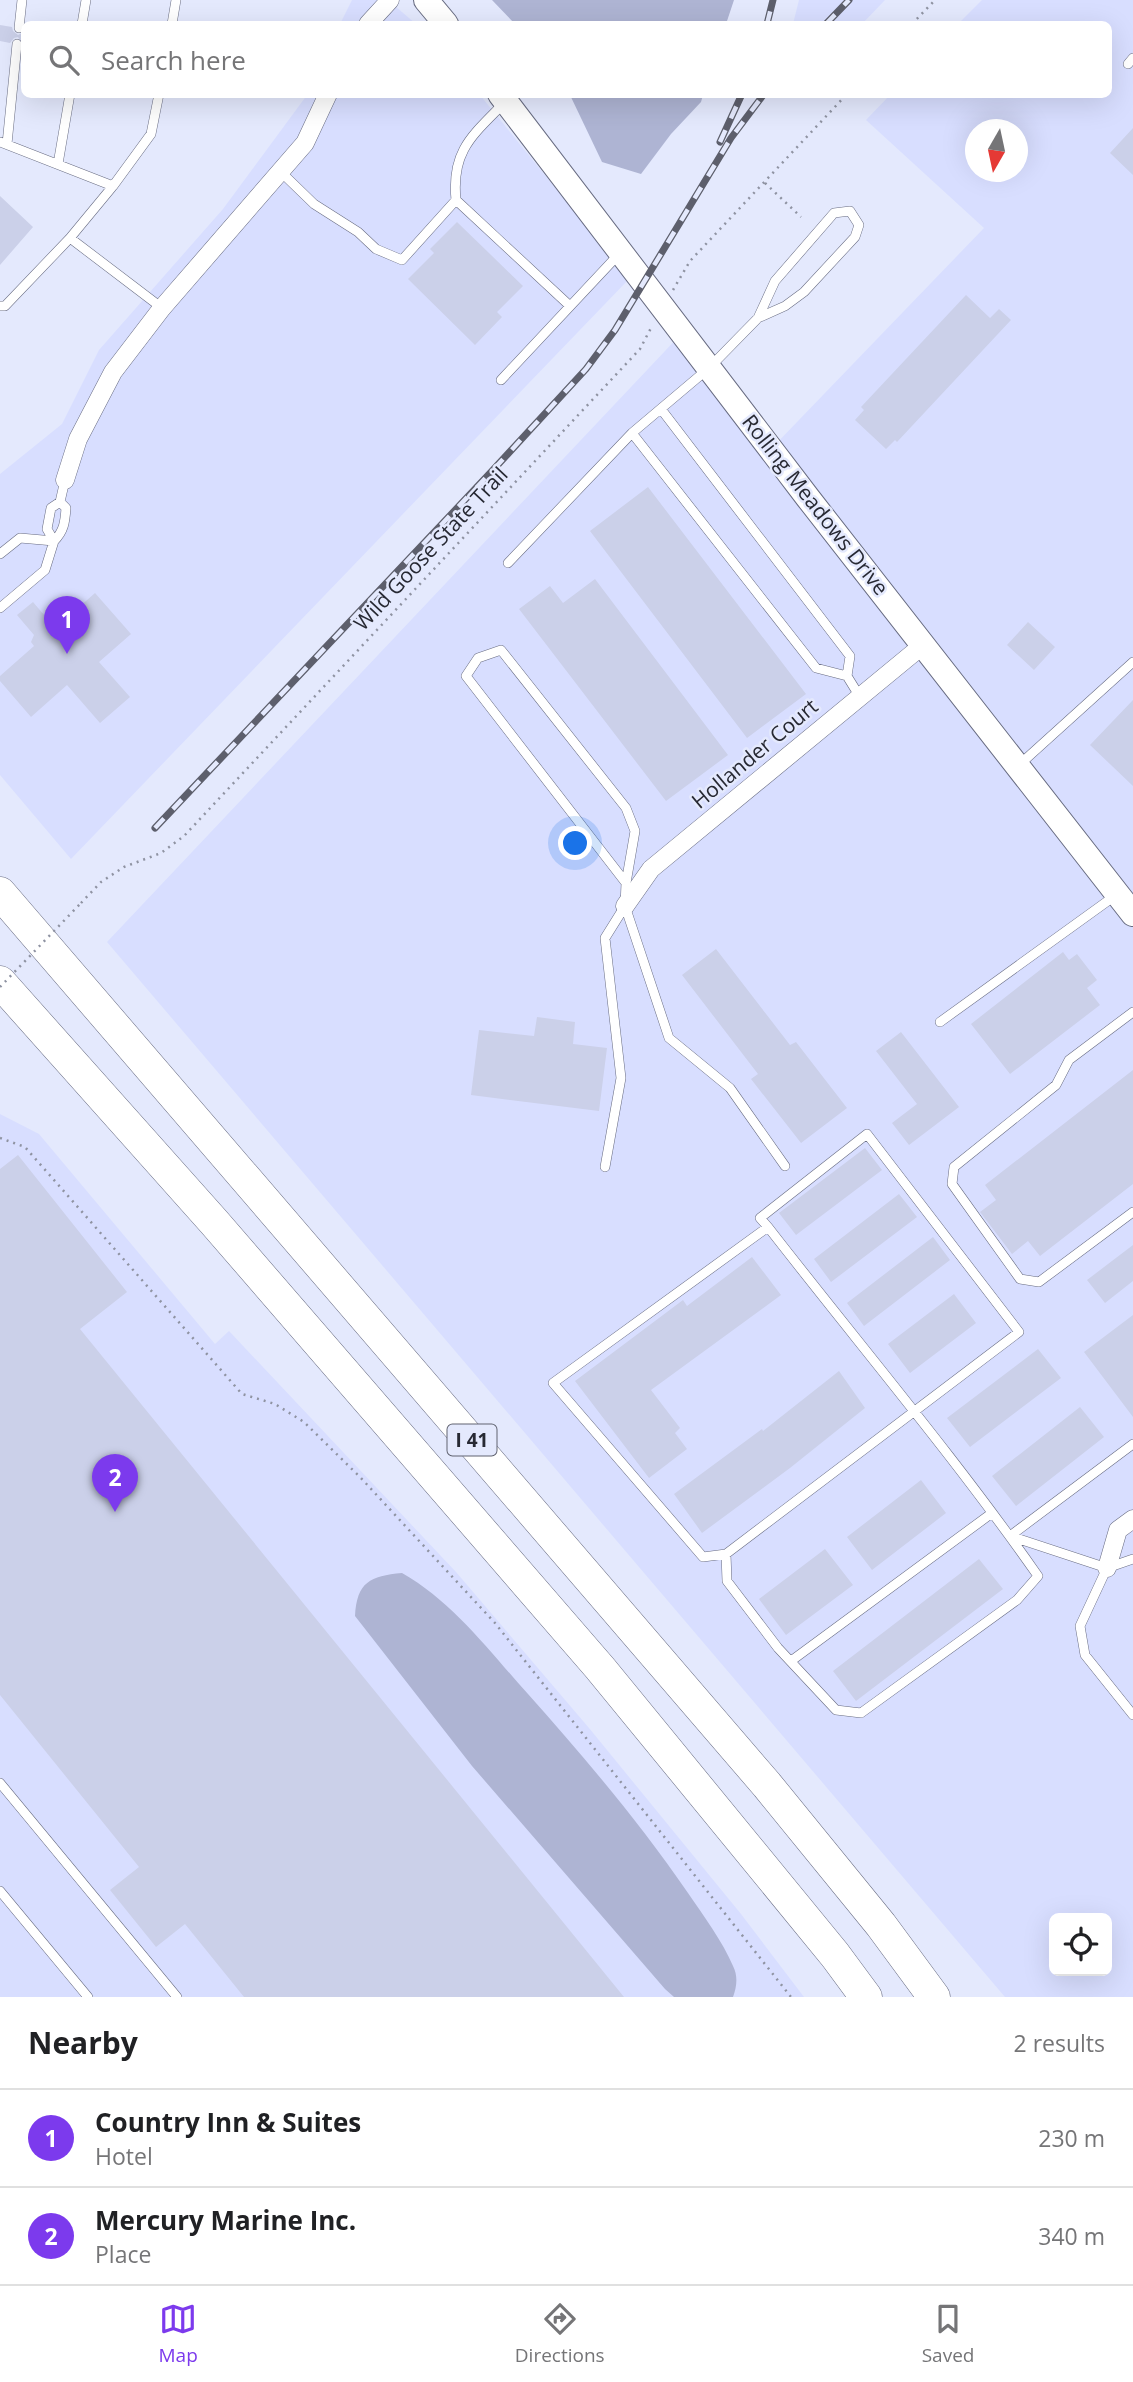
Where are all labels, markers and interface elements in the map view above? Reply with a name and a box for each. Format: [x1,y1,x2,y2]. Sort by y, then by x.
search box [21,21,1112,98]
icon: search [45,41,83,79]
text: Search here [101,42,246,78]
north arrow [965,119,1028,182]
street label: Rolling Meadows Drive [736,408,895,601]
street label: Wild Goose State Trail [347,461,513,636]
pin: 1 [44,596,90,654]
street label: Hollander Court [685,692,823,814]
your location [558,826,592,860]
road number: I 41 [448,1424,496,1456]
pin: 2 [92,1454,138,1512]
map controls [1049,1913,1112,1976]
button: locate [1049,1913,1112,1976]
text: Nearby [28,2022,138,2063]
text: 2 results [1014,2027,1105,2059]
text: Country Inn & Suites [95,2104,361,2140]
text: 1 [44,2122,58,2154]
text: 230 m [1038,2122,1105,2154]
text: Hotel [95,2140,153,2172]
text: Mercury Marine Inc. [95,2202,356,2238]
text: 2 [44,2220,58,2252]
text: 340 m [1038,2220,1105,2252]
text: Place [95,2238,151,2270]
tab: Map [159,2300,198,2368]
tab: Directions [515,2300,605,2368]
tab: Saved [922,2300,974,2368]

